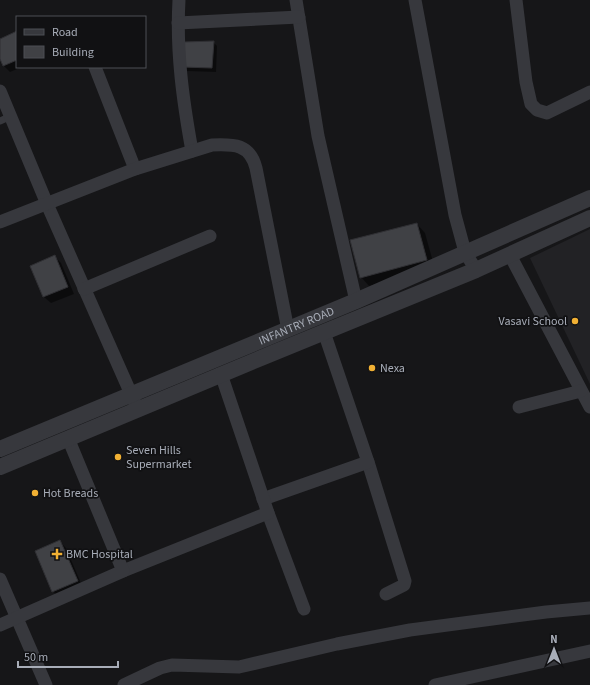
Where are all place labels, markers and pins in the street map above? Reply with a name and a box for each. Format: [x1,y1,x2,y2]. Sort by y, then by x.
place label: Vasavi School [499,313,567,330]
marker: Vasavi School [570,316,580,326]
place label: Nexa [380,360,405,377]
marker: Nexa [367,363,377,373]
place label: Seven Hills Supermarket [126,442,191,473]
marker: Seven Hills Supermarket [113,452,123,462]
place label: Hot Breads [43,485,98,502]
marker: Hot Breads [30,488,40,498]
place label: BMC Hospital [66,546,133,563]
marker: BMC Hospital [51,548,63,560]

